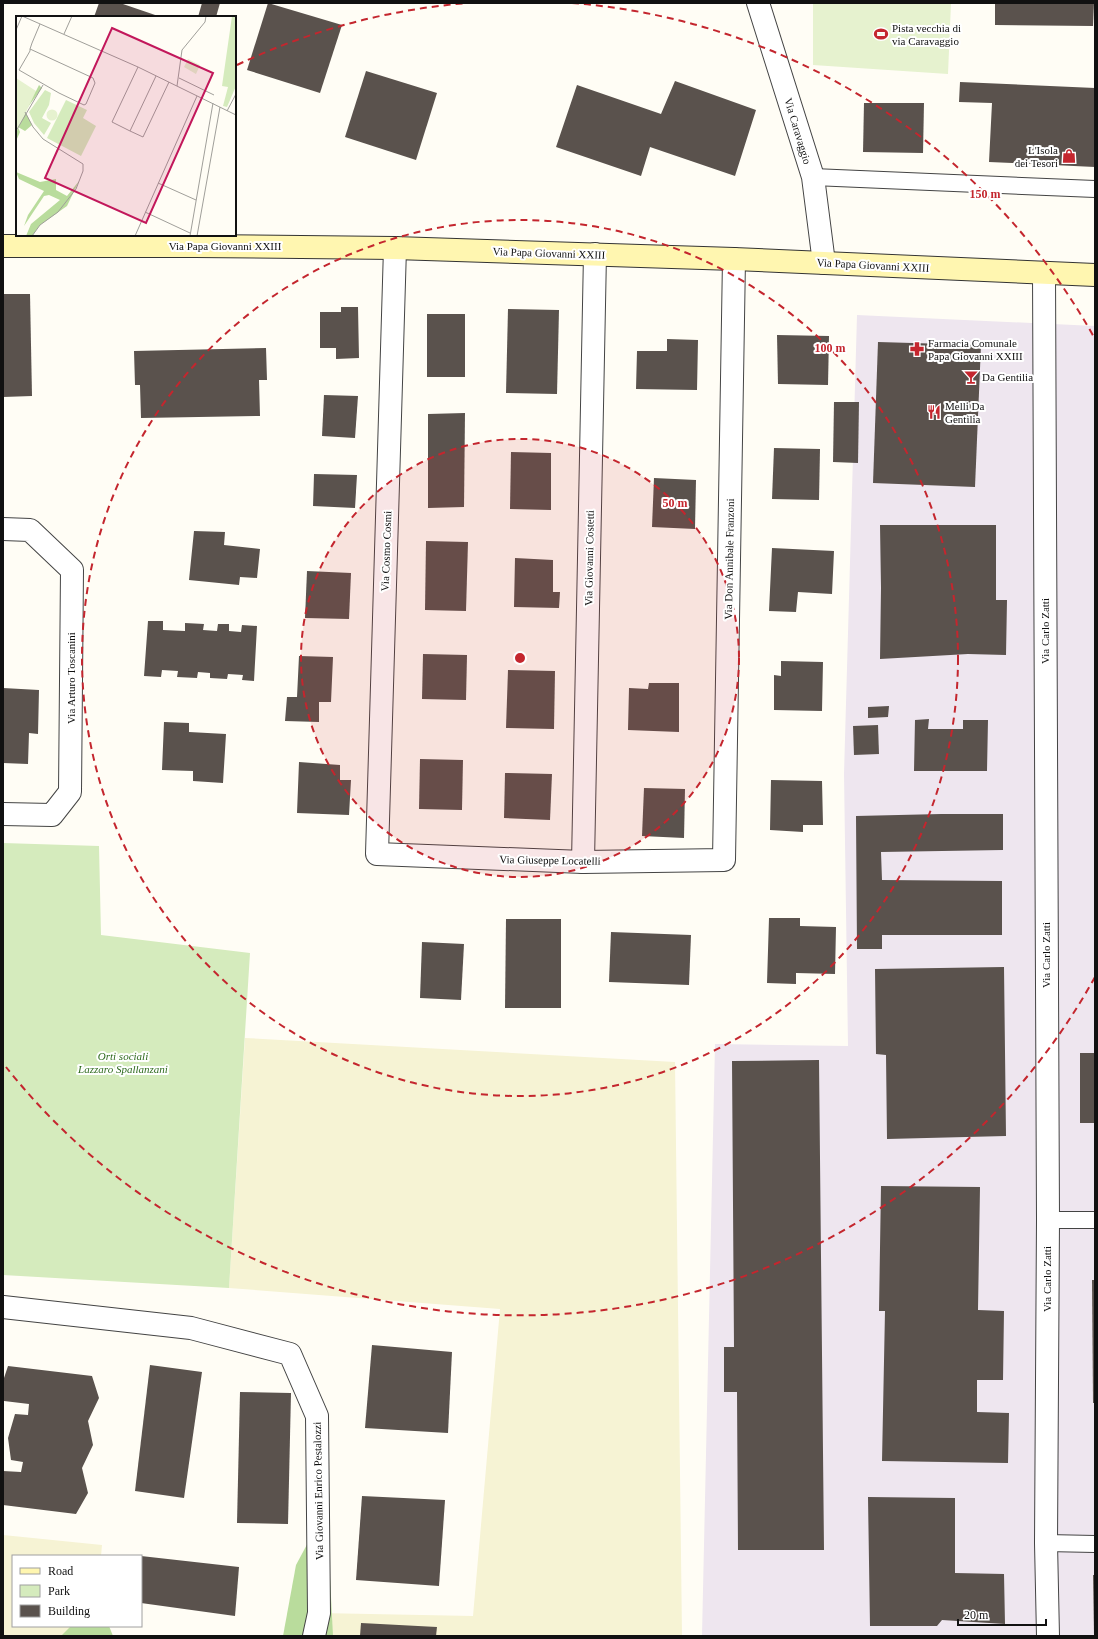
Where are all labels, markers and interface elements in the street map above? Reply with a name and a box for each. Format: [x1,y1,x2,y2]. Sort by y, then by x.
inset map [16,16,236,236]
place label: Pista vecchia di via Caravaggio [892,22,961,47]
sports icon: Pista vecchia di via Caravaggio [873,26,889,42]
street label: Via Caravaggio [782,96,814,166]
place label: L'Isola dei Tesori [1015,144,1058,169]
shop icon: L'Isola dei Tesori [1061,148,1077,164]
text: 150 m [970,187,1001,201]
street label: Via Papa Giovanni XXIII [169,240,282,252]
street label: Via Papa Giovanni XXIII [492,245,606,261]
street label: Via Papa Giovanni XXIII [816,256,930,274]
place label: Farmacia Comunale Papa Giovanni XXIII [928,337,1023,362]
text: 100 m [815,341,846,355]
pharmacy icon: Farmacia Comunale Papa Giovanni XXIII [909,341,925,357]
bar icon: Da Gentilia [963,369,979,385]
place label: Da Gentilia [982,371,1033,383]
place label: Melli Da Gentilia [945,400,985,425]
restaurant icon: Melli Da Gentilia [926,404,942,420]
text: 50 m [663,496,688,510]
street label: Via Don Annibale Franzoni [722,498,736,620]
street label: Via Cosmo Cosmi [379,510,393,592]
street label: Via Giovanni Costetti [582,510,596,606]
street label: Via Carlo Zatti [1039,598,1051,664]
street label: Via Arturo Toscanini [65,632,77,724]
centre of rings [513,651,527,665]
street label: Via Giuseppe Locatelli [499,853,601,867]
street label: Via Carlo Zatti [1040,922,1052,988]
park label: Orti sociali Lazzaro Spallanzani [77,1050,168,1075]
street label: Via Carlo Zatti [1041,1246,1053,1312]
street label: Via Giovanni Enrico Pestalozzi [311,1422,325,1560]
legend [12,1555,142,1627]
text: Road [48,1564,73,1578]
text: Park [48,1584,70,1598]
scale bar [958,1601,1046,1627]
text: Building [48,1604,90,1618]
text: 20 m [964,1608,989,1622]

